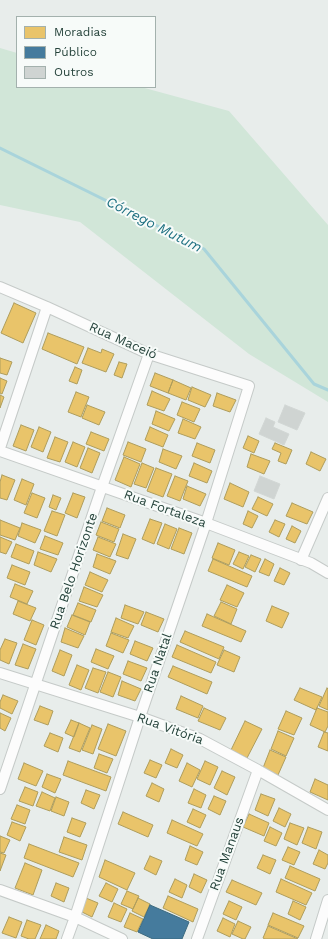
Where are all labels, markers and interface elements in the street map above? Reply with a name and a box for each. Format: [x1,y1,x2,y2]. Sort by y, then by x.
legend [16,16,156,88]
text: Moradias [54,25,107,39]
text: Público [54,45,97,59]
text: Outros [54,65,94,79]
water label: Córrego Mutum [103,194,205,256]
street label: Rua Maceió [87,319,159,363]
street label: Rua Fortaleza [122,487,208,531]
street label: Rua Belo Horizonte [47,511,101,631]
street label: Rua Natal [141,631,175,695]
street label: Rua Vitória [135,710,205,748]
street label: Rua Manaus [207,815,247,893]

